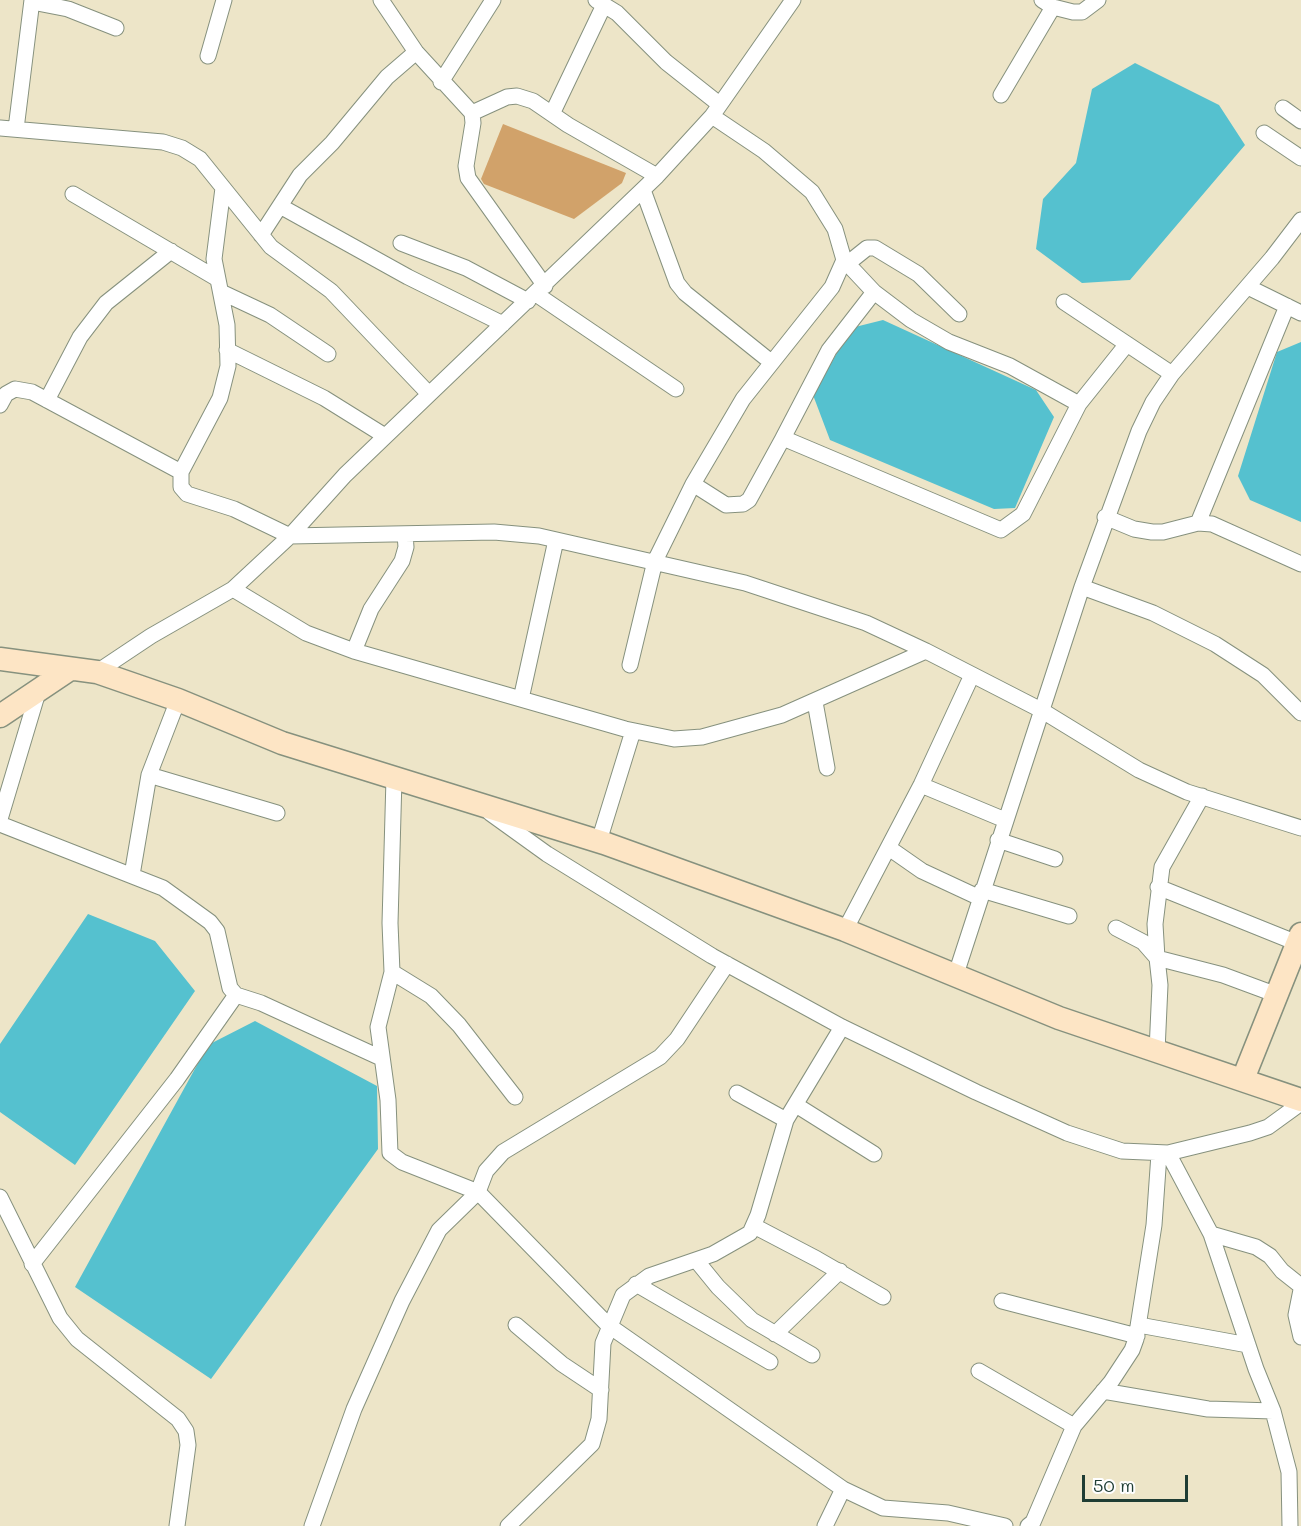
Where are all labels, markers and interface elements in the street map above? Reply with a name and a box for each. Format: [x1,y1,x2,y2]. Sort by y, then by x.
scale bar [1085,1463,1192,1501]
text: 50 m [1093,1473,1135,1497]

